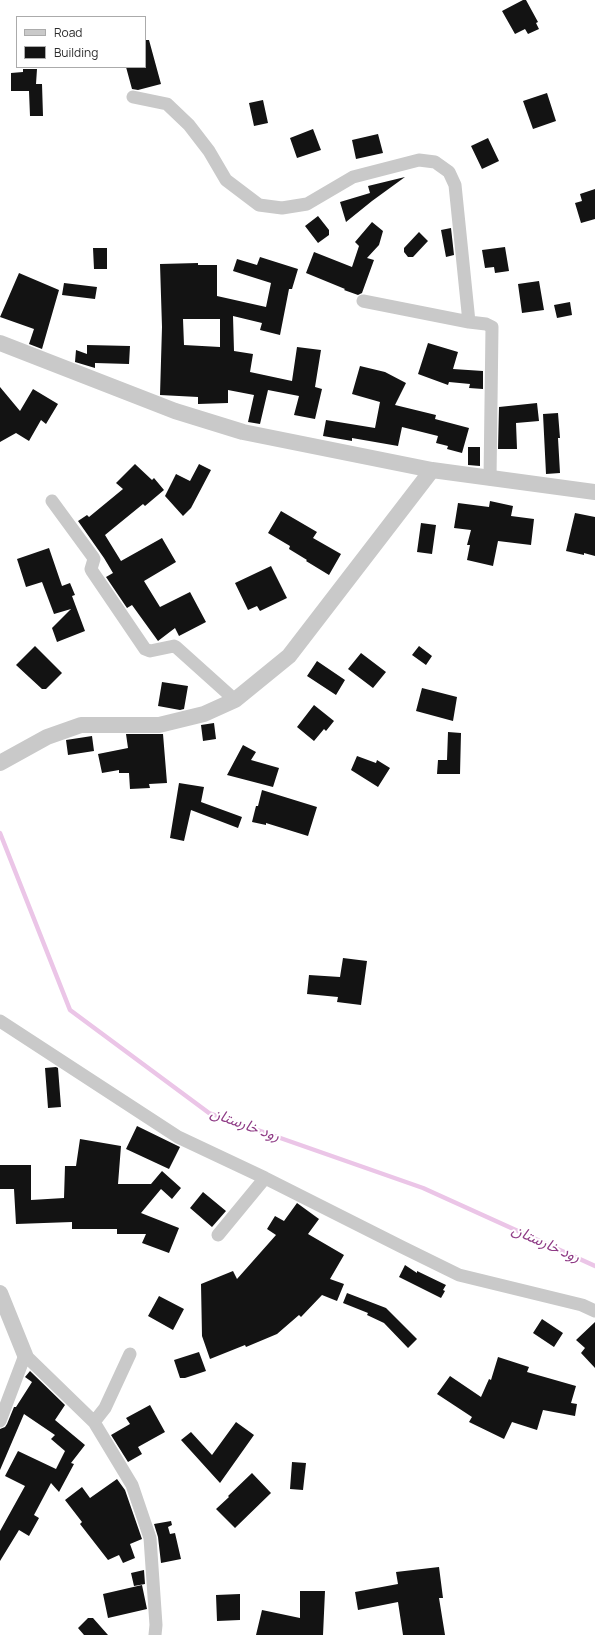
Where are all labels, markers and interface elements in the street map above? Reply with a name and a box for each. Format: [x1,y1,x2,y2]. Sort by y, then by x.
legend [16,16,146,68]
text: Road [54,24,82,41]
text: Building [54,44,98,61]
water label: رود خارستان [208,1104,282,1146]
water label: رود خارستان [509,1221,583,1267]

